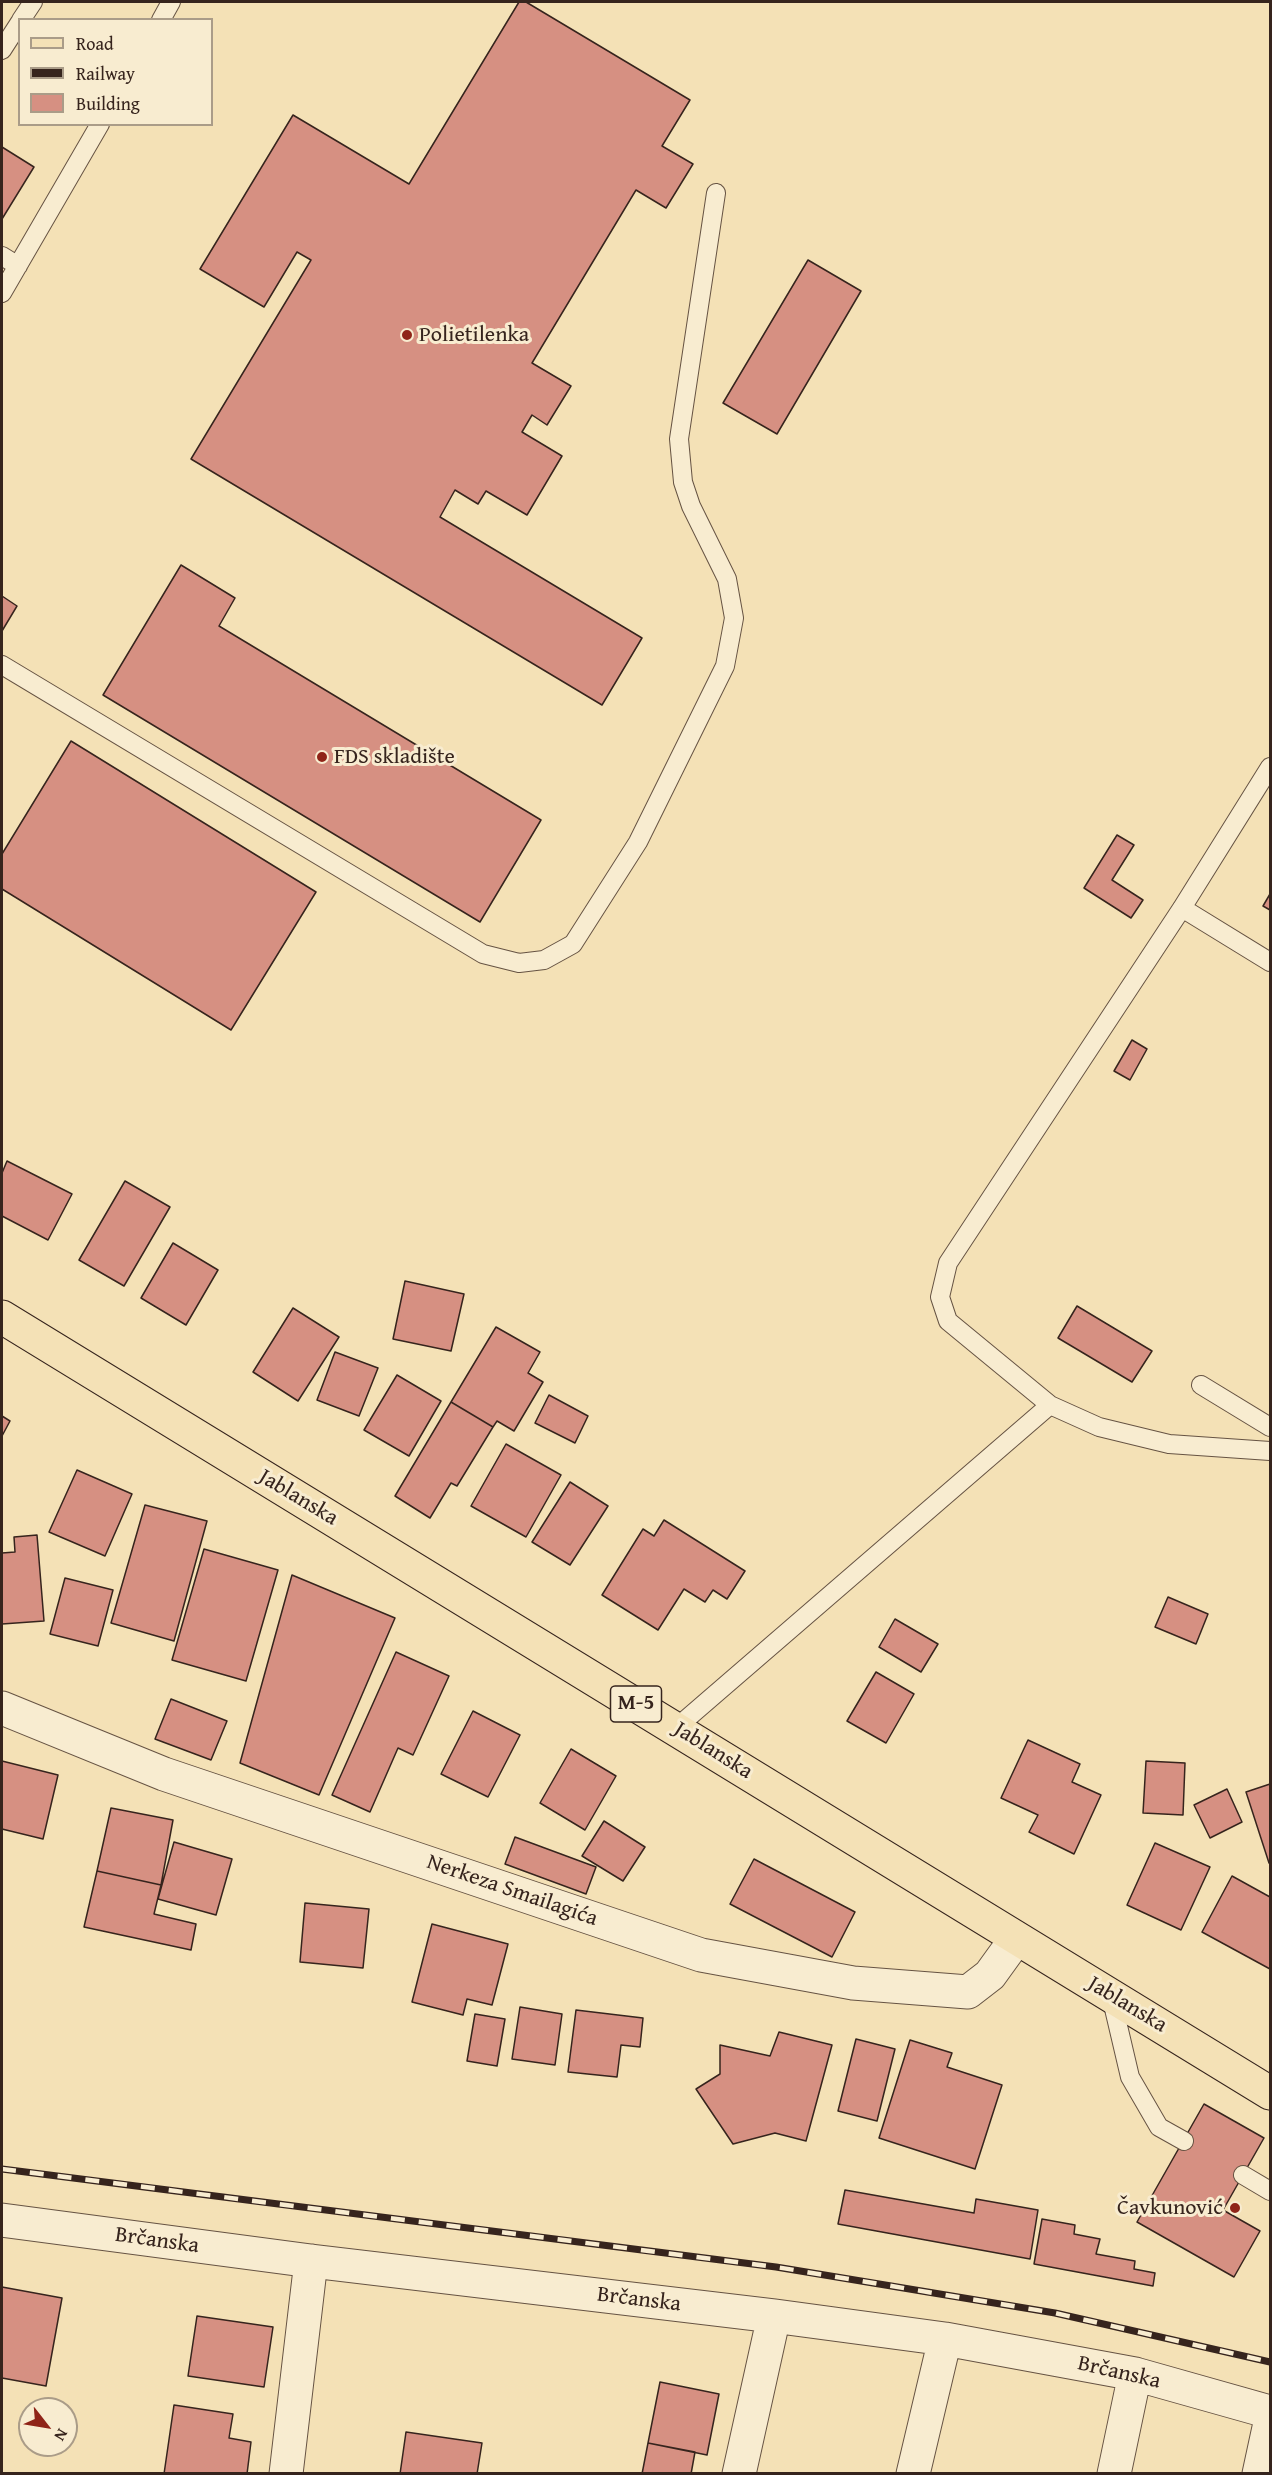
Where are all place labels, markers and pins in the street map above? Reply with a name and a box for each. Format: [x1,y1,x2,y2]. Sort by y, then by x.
place label: Polietilenka [419,322,529,348]
marker: Polietilenka [400,328,414,342]
place label: FDS skladište [334,744,455,770]
marker: FDS skladište [315,750,329,764]
place label: Čavkunović [1117,2195,1223,2221]
marker: Čavkunović [1228,2201,1242,2215]

